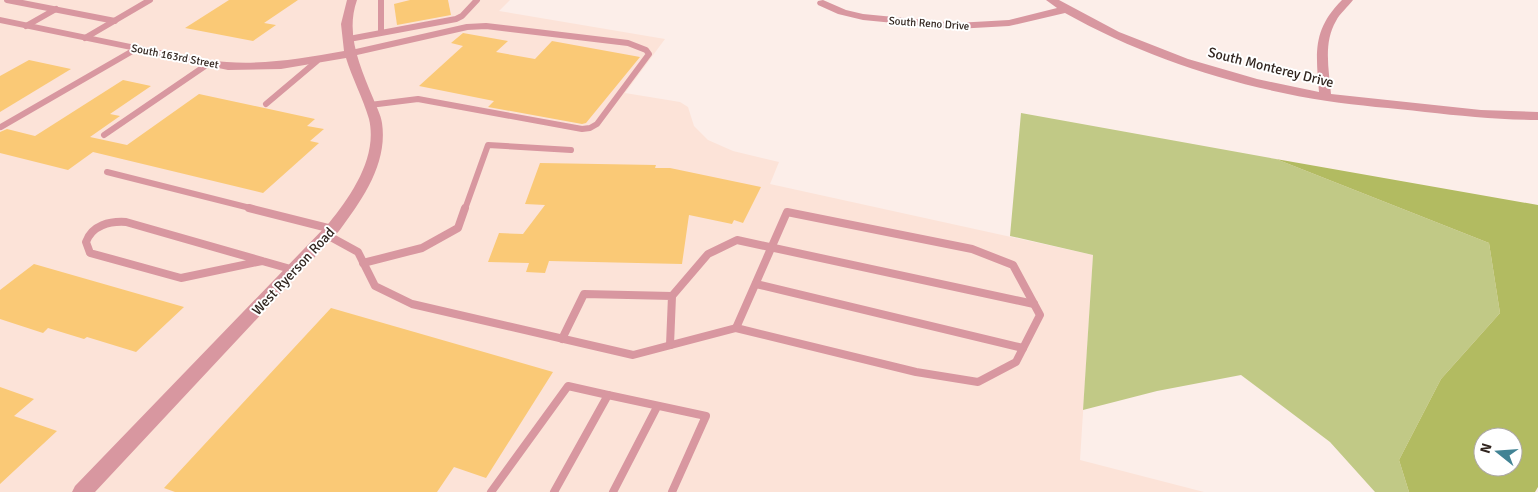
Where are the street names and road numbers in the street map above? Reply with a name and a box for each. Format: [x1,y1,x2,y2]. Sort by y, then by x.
street label: South Reno Drive [888,14,970,33]
street label: South 163rd Street [130,42,220,71]
street label: South Monterey Drive [1206,44,1336,91]
street label: West Ryerson Road [248,224,338,319]

